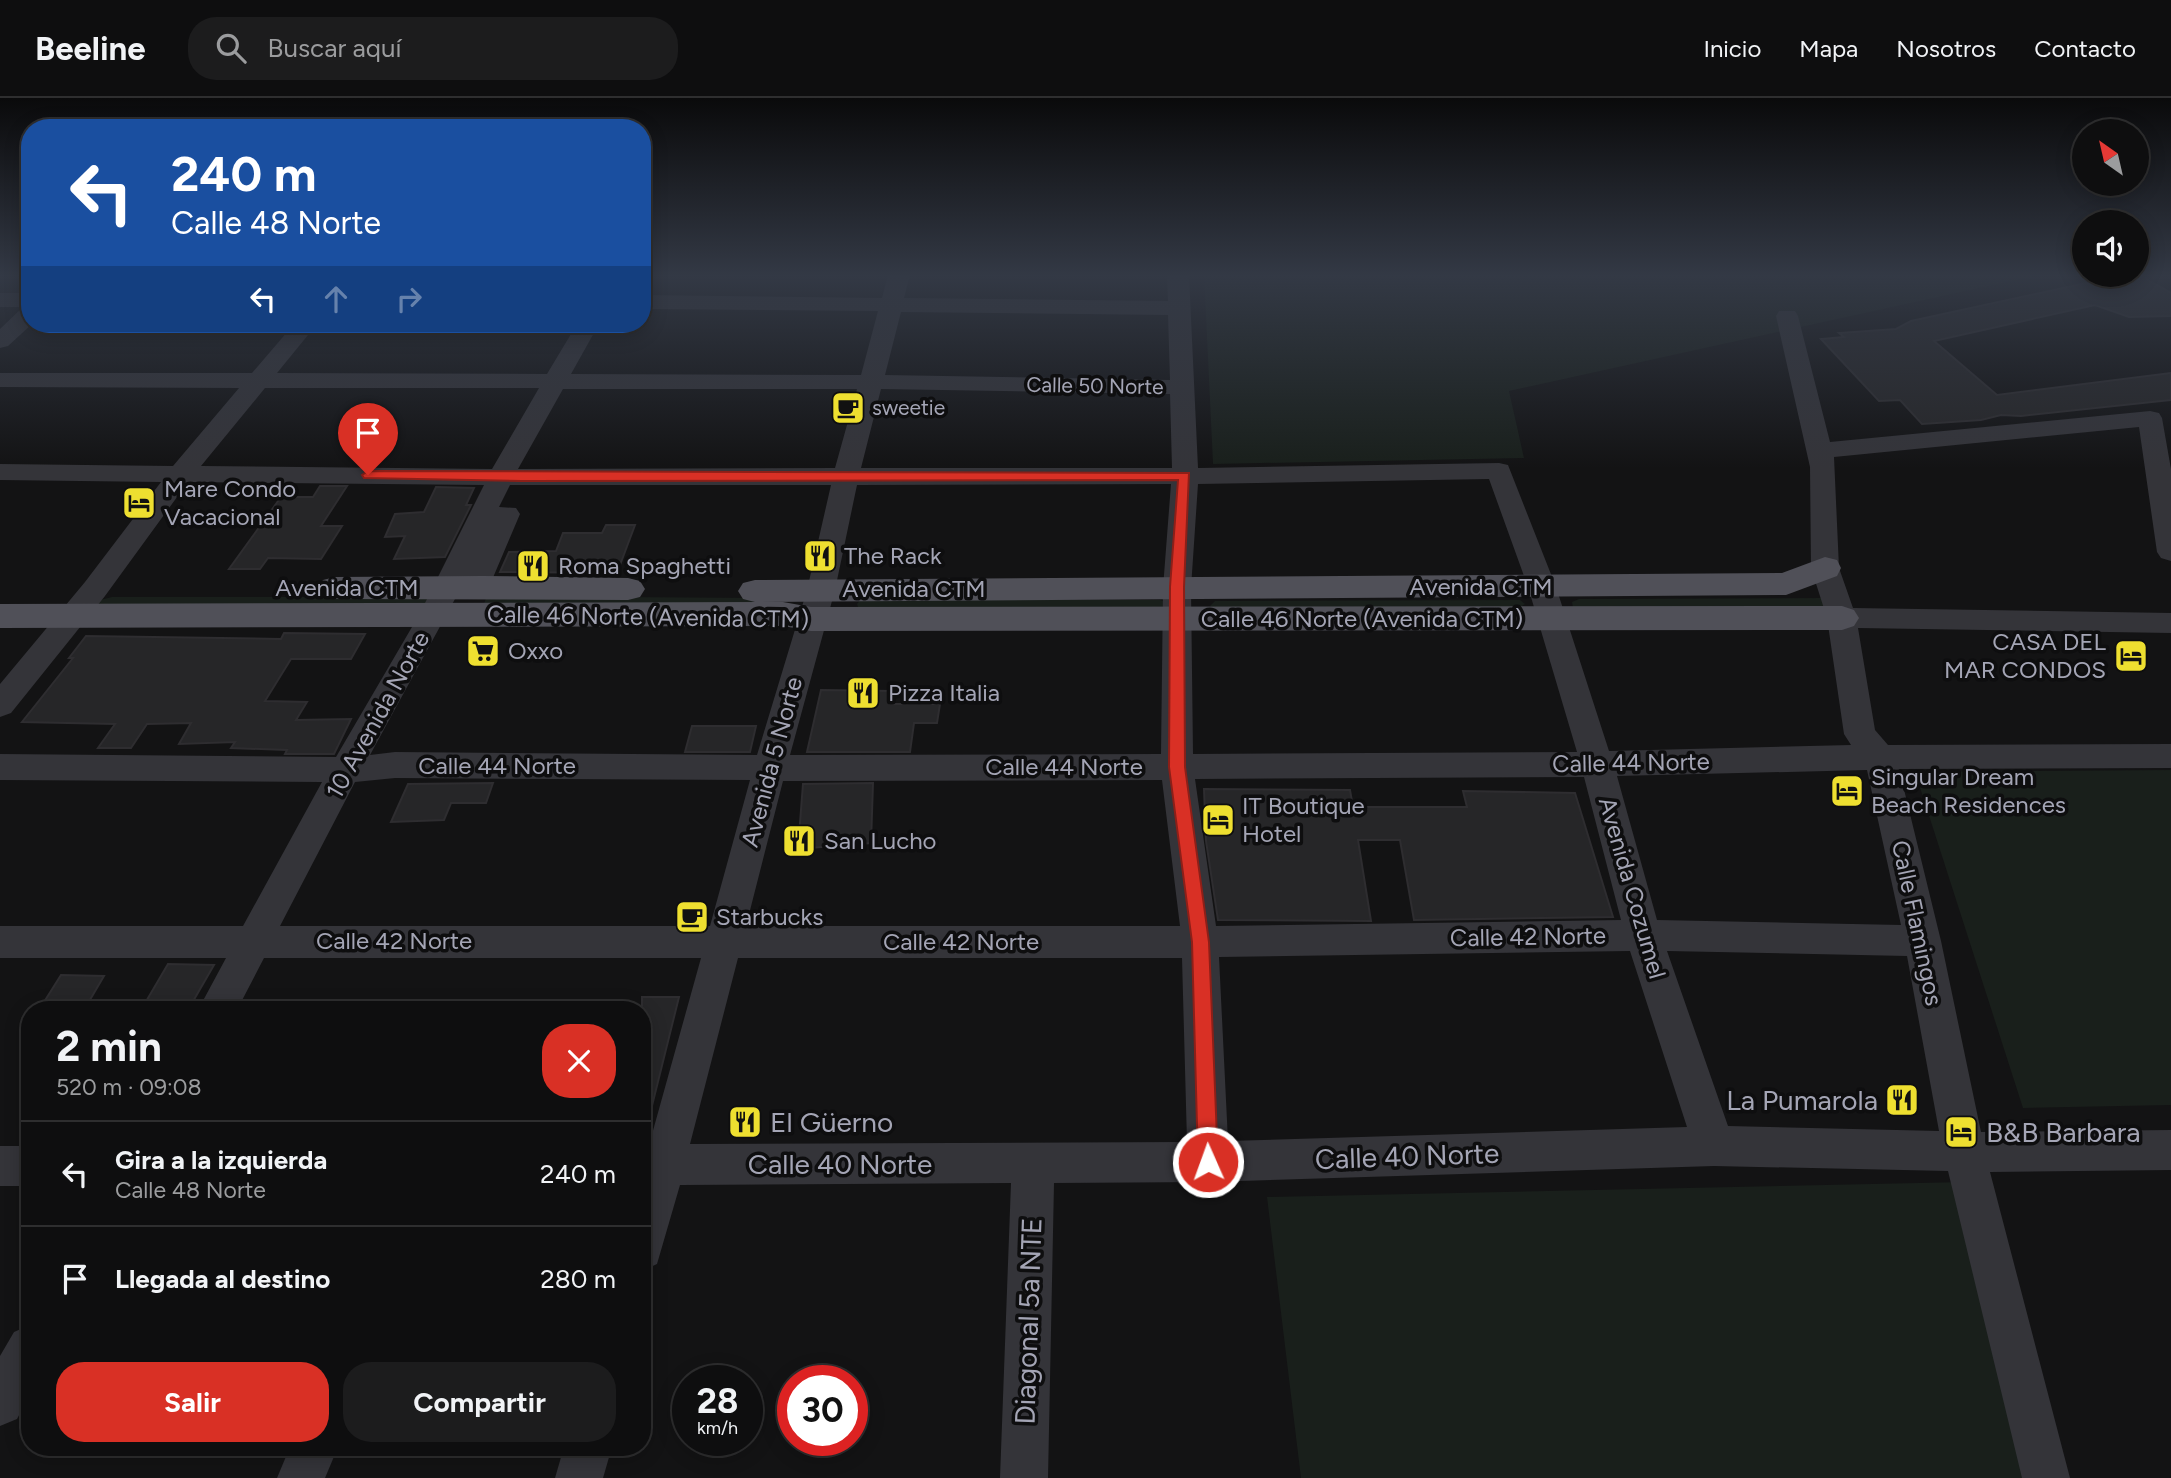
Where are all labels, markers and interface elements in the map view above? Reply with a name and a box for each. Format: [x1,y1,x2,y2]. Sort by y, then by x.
search box [188,17,678,80]
text: Beeline [35,29,146,68]
icon: search [212,29,250,67]
text: Buscar aquí [268,32,401,64]
text: Inicio [1703,34,1761,63]
text: Mapa [1799,34,1858,63]
text: Nosotros [1896,34,1996,63]
text: Contacto [2034,34,2136,63]
north arrow [2072,119,2149,196]
map controls [2072,119,2149,287]
text: 240 m [171,144,317,203]
icon: left [56,147,147,238]
text: Calle 48 Norte [171,204,381,242]
button: sound [2072,210,2149,287]
icon: left [244,280,282,318]
icon: ahead [317,280,355,318]
icon: right [390,280,428,318]
street label: Calle 50 Norte [1026,372,1164,399]
cafe icon: sweetie [829,389,867,427]
place label: sweetie [872,395,945,420]
pin [338,403,398,475]
icon: arrive [349,414,387,452]
place label: Mare Condo Vacacional [164,474,296,531]
hotel icon: Mare Condo Vacacional [120,484,158,522]
restaurant icon: The Rack [801,537,839,575]
place label: The Rack [844,541,942,570]
restaurant icon: Roma Spaghetti [514,547,552,585]
place label: Roma Spaghetti [558,551,731,580]
street label: Avenida CTM [1409,572,1553,601]
street label: Avenida CTM [275,573,419,602]
street label: Avenida CTM [842,574,986,603]
street label: Calle 46 Norte (Avenida CTM) [487,599,809,634]
street label: Calle 46 Norte (Avenida CTM) [1201,604,1523,633]
street label: 10 Avenida Norte [320,626,435,803]
place label: CASA DEL MAR CONDOS [1944,627,2107,684]
supermarket icon: Oxxo [464,632,502,670]
place label: Oxxo [508,636,563,665]
hotel icon: CASA DEL MAR CONDOS [2112,637,2150,675]
street label: Avenida 5 Norte [735,674,808,850]
restaurant icon: Pizza Italia [844,674,882,712]
place label: Pizza Italia [888,678,1000,707]
street label: Calle 44 Norte [1552,747,1710,778]
street label: Calle 44 Norte [418,751,576,780]
street label: Calle 44 Norte [985,752,1143,781]
place label: Singular Dream Beach Residences [1871,762,2066,819]
hotel icon: Singular Dream Beach Residences [1828,772,1866,810]
place label: IT Boutique Hotel [1242,791,1365,848]
street label: Avenida Cozumel [1593,794,1672,982]
hotel icon: IT Boutique Hotel [1199,801,1237,839]
restaurant icon: San Lucho [780,822,818,860]
place label: San Lucho [824,826,936,855]
street label: Calle Flamingos [1886,838,1949,1008]
cafe icon: Starbucks [673,898,711,936]
place label: Starbucks [716,902,823,931]
street label: Calle 42 Norte [1450,921,1606,952]
street label: Calle 42 Norte [316,926,472,955]
street label: Calle 42 Norte [883,927,1039,956]
text: 2 min [56,1021,162,1072]
button: close [542,1024,616,1098]
text: 520 m · 09:08 [56,1073,202,1101]
restaurant icon: La Pumarola [1883,1081,1921,1119]
place label: La Pumarola [1726,1083,1878,1117]
restaurant icon: El Güerno [726,1103,764,1141]
place label: El Güerno [770,1105,893,1139]
hotel icon: B&B Barbara [1942,1113,1980,1151]
place label: B&B Barbara [1986,1115,2140,1149]
position arrow [1171,1125,1245,1199]
street label: Calle 40 Norte [1314,1136,1500,1176]
text: Gira a la izquierda [115,1144,327,1176]
street label: Calle 40 Norte [748,1147,932,1181]
icon: left [56,1155,94,1193]
text: 240 m [540,1158,616,1190]
text: Calle 48 Norte [115,1176,266,1204]
street label: Diagonal 5a NTE [1007,1217,1049,1425]
icon: arrive [56,1260,94,1298]
text: Llegada al destino [115,1263,330,1295]
text: 280 m [540,1263,616,1295]
button: Salir [56,1362,329,1442]
button: Compartir [343,1362,616,1442]
speed limit sign: 30 [777,1365,868,1456]
text: 28 [697,1380,738,1422]
text: km/h [697,1417,738,1439]

